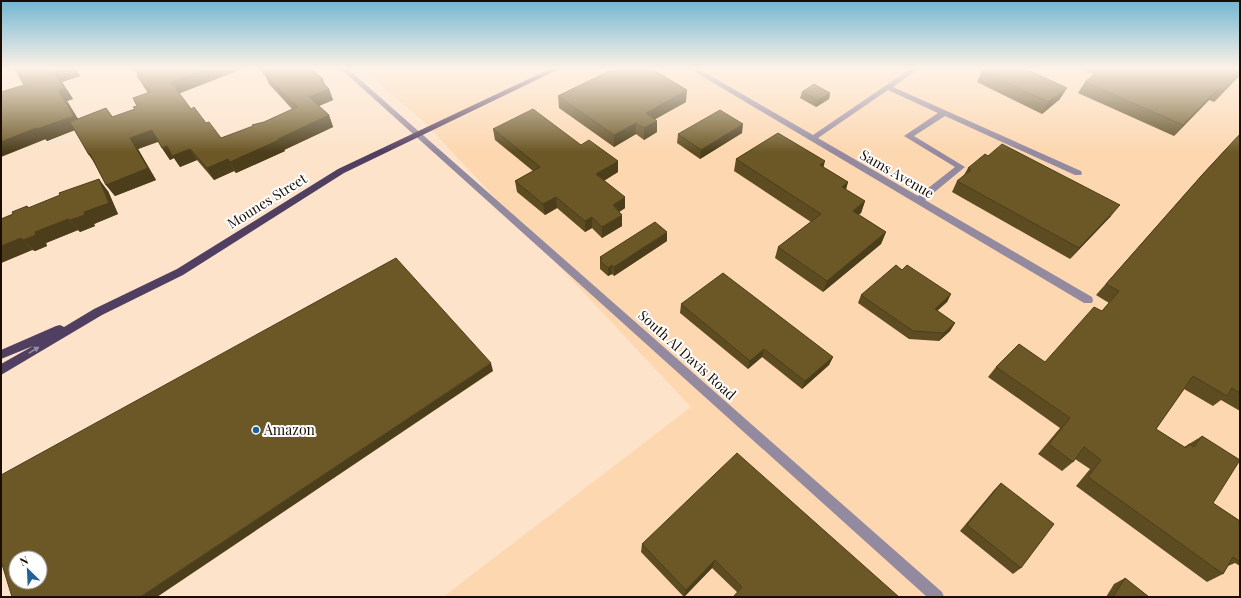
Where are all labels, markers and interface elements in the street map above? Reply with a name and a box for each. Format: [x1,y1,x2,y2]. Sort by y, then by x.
street label: Sams Avenue [857,145,938,202]
street label: Mounes Street [223,168,311,233]
street label: South Al Davis Road [634,306,740,404]
one-way arrow [28,347,40,354]
place label: Amazon [263,420,316,439]
marker: Amazon [251,425,261,435]
north arrow [8,550,48,590]
text: N [17,552,30,569]

